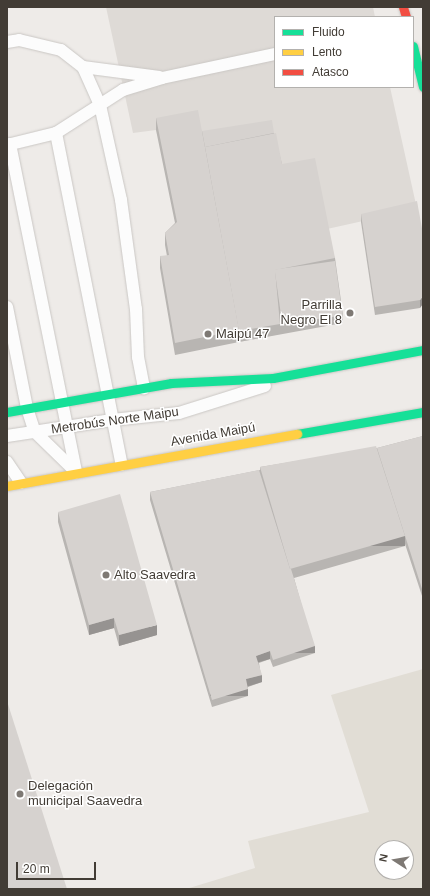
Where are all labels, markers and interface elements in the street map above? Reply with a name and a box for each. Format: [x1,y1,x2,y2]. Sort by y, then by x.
legend [274,16,414,88]
text: Fluido [312,25,345,39]
text: Lento [312,45,342,59]
text: Atasco [312,65,349,79]
place label: Parrilla Negro El 8 [281,298,342,329]
marker: Parrilla Negro El 8 [345,308,355,318]
place label: Maipú 47 [216,326,269,342]
marker: Maipú 47 [203,329,213,339]
street label: Metrobús Norte Maipu [50,404,180,438]
street label: Avenida Maipú [169,420,257,450]
place label: Alto Saavedra [114,567,196,583]
marker: Alto Saavedra [101,570,111,580]
place label: Delegación municipal Saavedra [28,779,142,810]
marker: Delegación municipal Saavedra [15,789,25,799]
north arrow [374,840,414,880]
text: N [377,853,390,863]
scale bar [18,854,98,880]
text: 20 m [23,862,50,876]

